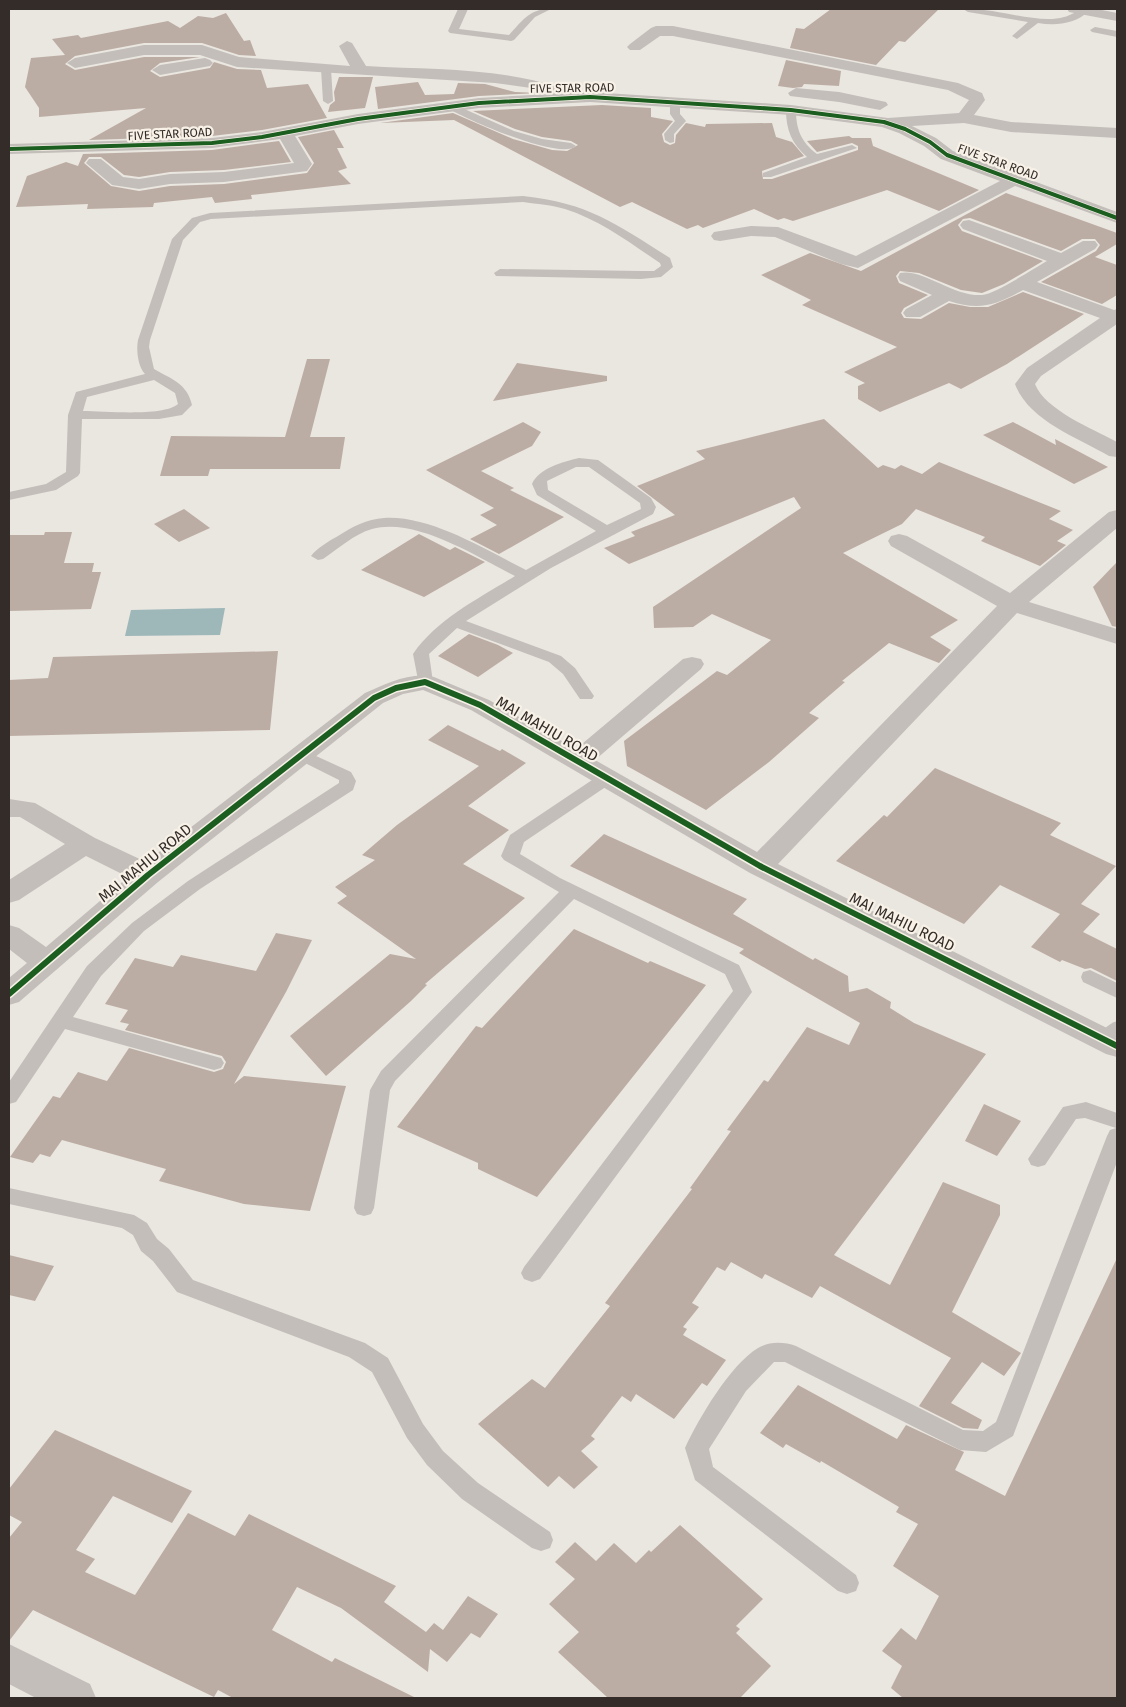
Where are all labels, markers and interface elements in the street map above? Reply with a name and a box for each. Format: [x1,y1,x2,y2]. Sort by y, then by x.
street label: FIVE STAR ROAD [529,80,615,96]
street label: FIVE STAR ROAD [127,125,213,143]
street label: FIVE STAR ROAD [956,141,1041,183]
street label: MAI MAHIU ROAD [493,692,601,766]
street label: MAI MAHIU ROAD [95,820,195,906]
street label: MAI MAHIU ROAD [846,889,958,955]

